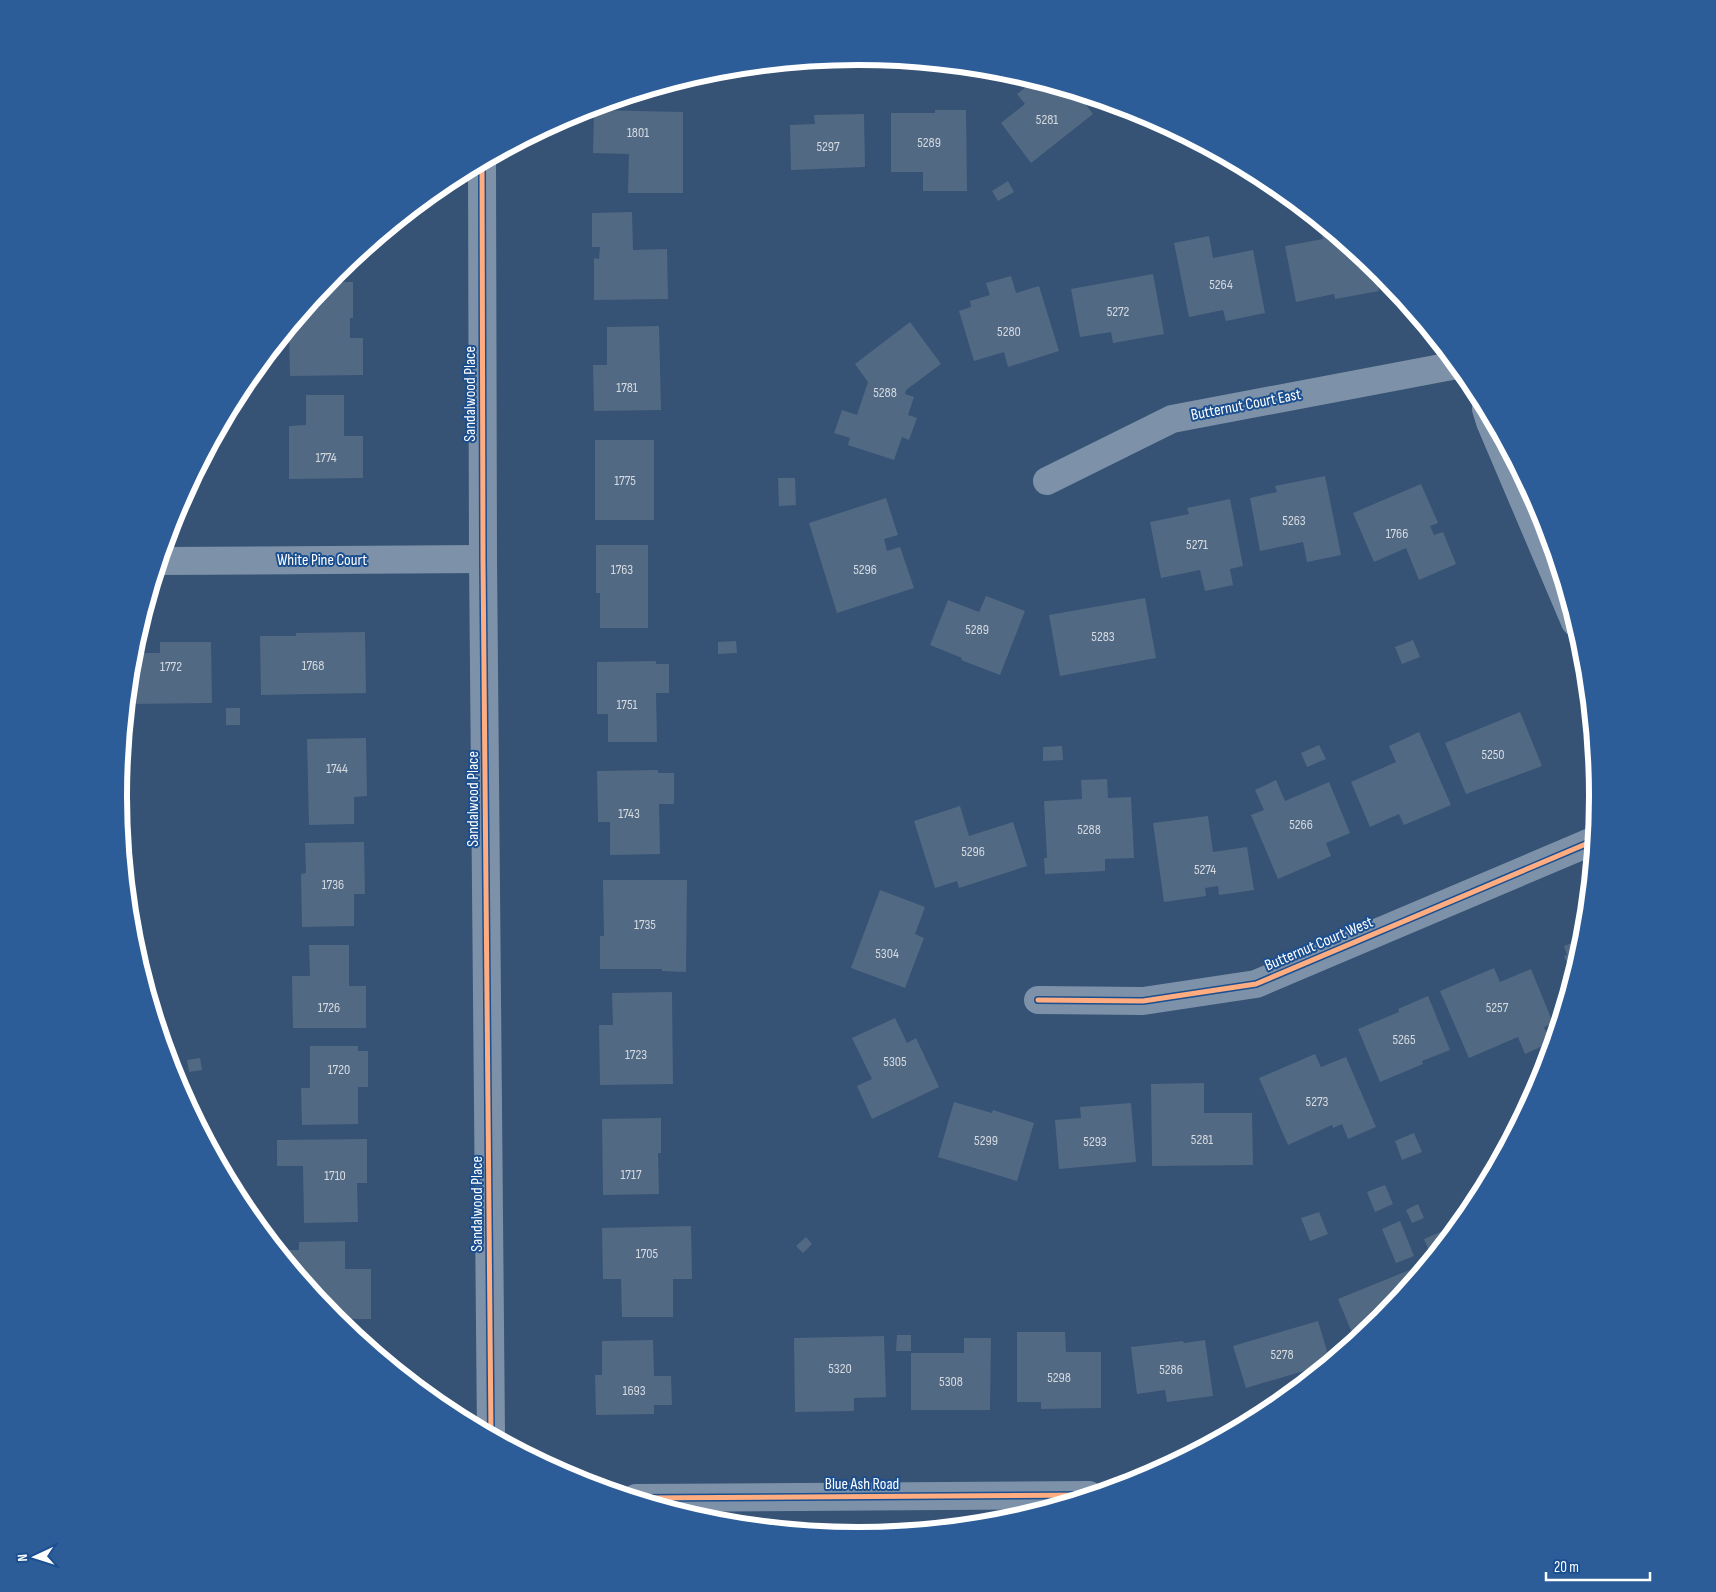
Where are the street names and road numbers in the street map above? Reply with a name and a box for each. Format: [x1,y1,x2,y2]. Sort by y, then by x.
street label: Sandalwood Place [461,346,480,442]
street label: Butternut Court East [1189,385,1303,425]
street label: White Pine Court [277,551,367,570]
street label: Sandalwood Place [464,751,483,847]
street label: Butternut Court West [1262,913,1376,975]
street label: Sandalwood Place [468,1156,487,1252]
street label: Blue Ash Road [825,1475,899,1494]

